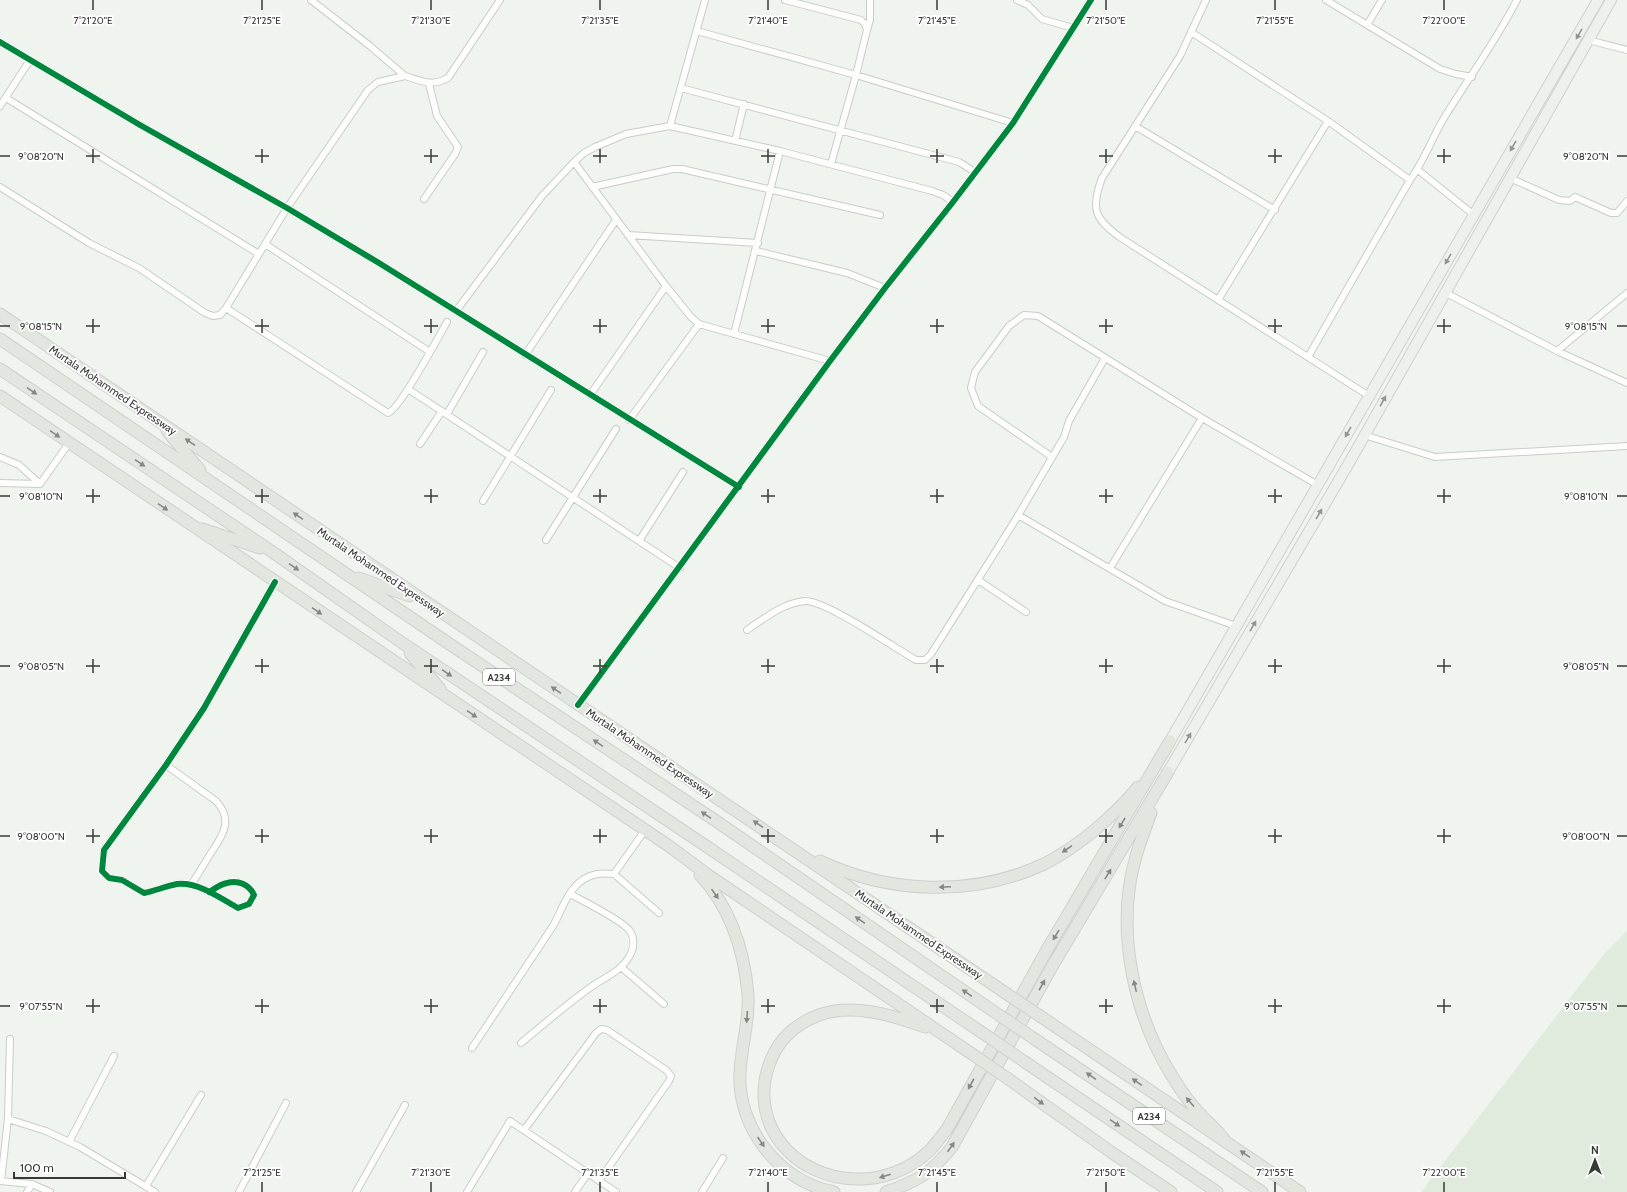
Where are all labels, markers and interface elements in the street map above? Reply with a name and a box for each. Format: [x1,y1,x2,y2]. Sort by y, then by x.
text: 7°21'20"E [73,14,113,27]
text: 7°21'25"E [243,14,281,27]
text: 7°21'30"E [411,14,451,27]
text: 7°21'35"E [581,14,619,27]
text: 7°21'40"E [748,14,788,27]
text: 7°21'45"E [918,14,956,27]
text: 7°21'50"E [1086,14,1126,27]
text: 7°21'55"E [1256,14,1294,27]
text: 7°22'00"E [1423,14,1466,27]
one-way arrow [1575,28,1582,40]
one-way arrow [1510,140,1517,152]
text: 9°08'20"N [18,150,64,163]
text: 9°08'20"N [1563,150,1609,163]
one-way arrow [1445,253,1452,265]
text: 9°08'15"N [20,320,62,333]
text: 9°08'15"N [1565,320,1607,333]
street label: Murtala Mohammed Expressway [46,342,180,438]
one-way arrow [27,387,38,394]
one-way arrow [1380,395,1387,407]
one-way arrow [1345,426,1352,438]
one-way arrow [50,430,61,438]
one-way arrow [184,439,196,446]
one-way arrow [135,459,145,467]
text: 9°08'10"N [19,490,63,503]
text: 9°08'10"N [1564,490,1608,503]
one-way arrow [158,503,168,511]
one-way arrow [1315,508,1322,520]
one-way arrow [292,512,304,519]
street label: Murtala Mohammed Expressway [314,524,448,620]
one-way arrow [289,563,300,571]
one-way arrow [311,607,323,614]
one-way arrow [1250,620,1257,632]
text: 9°08'05"N [18,660,64,673]
text: 9°08'05"N [1563,660,1609,673]
one-way arrow [442,669,452,677]
road number: A234 [483,669,515,685]
one-way arrow [551,686,562,694]
street label: Murtala Mohammed Expressway [583,705,717,801]
one-way arrow [466,710,477,718]
one-way arrow [1184,733,1192,743]
one-way arrow [593,739,603,747]
one-way arrow [701,811,711,819]
one-way arrow [1119,817,1126,829]
one-way arrow [753,820,763,828]
text: 9°08'00"N [17,830,65,843]
text: 9°08'00"N [1562,830,1610,843]
one-way arrow [1062,845,1072,853]
one-way arrow [1105,868,1112,880]
one-way arrow [939,884,951,891]
street label: Murtala Mohammed Expressway [852,886,986,982]
one-way arrow [711,888,719,899]
one-way arrow [855,916,865,924]
one-way arrow [1052,929,1059,941]
one-way arrow [1038,979,1045,991]
one-way arrow [1132,980,1138,992]
one-way arrow [962,989,972,997]
text: 9°07'55"N [19,1000,63,1013]
text: 9°07'55"N [1564,1000,1608,1013]
one-way arrow [743,1011,750,1023]
one-way arrow [1085,1072,1096,1080]
one-way arrow [1131,1078,1143,1085]
one-way arrow [968,1079,975,1090]
one-way arrow [1034,1097,1044,1105]
one-way arrow [1186,1097,1195,1108]
road number: A234 [1133,1108,1165,1124]
one-way arrow [1110,1119,1120,1127]
one-way arrow [757,1137,765,1147]
north arrow [1575,1140,1615,1180]
one-way arrow [947,1142,955,1153]
text: N [1591,1143,1599,1157]
one-way arrow [1239,1150,1250,1158]
scale bar [14,1154,125,1180]
text: 100 m [20,1160,54,1175]
text: 7°21'25"E [243,1166,281,1179]
text: 7°21'30"E [411,1166,451,1179]
text: 7°21'35"E [581,1166,619,1179]
text: 7°21'40"E [748,1166,788,1179]
text: 7°21'45"E [918,1166,956,1179]
text: 7°21'50"E [1086,1166,1126,1179]
text: 7°21'55"E [1256,1166,1294,1179]
text: 7°22'00"E [1423,1166,1466,1179]
one-way arrow [879,1173,891,1179]

